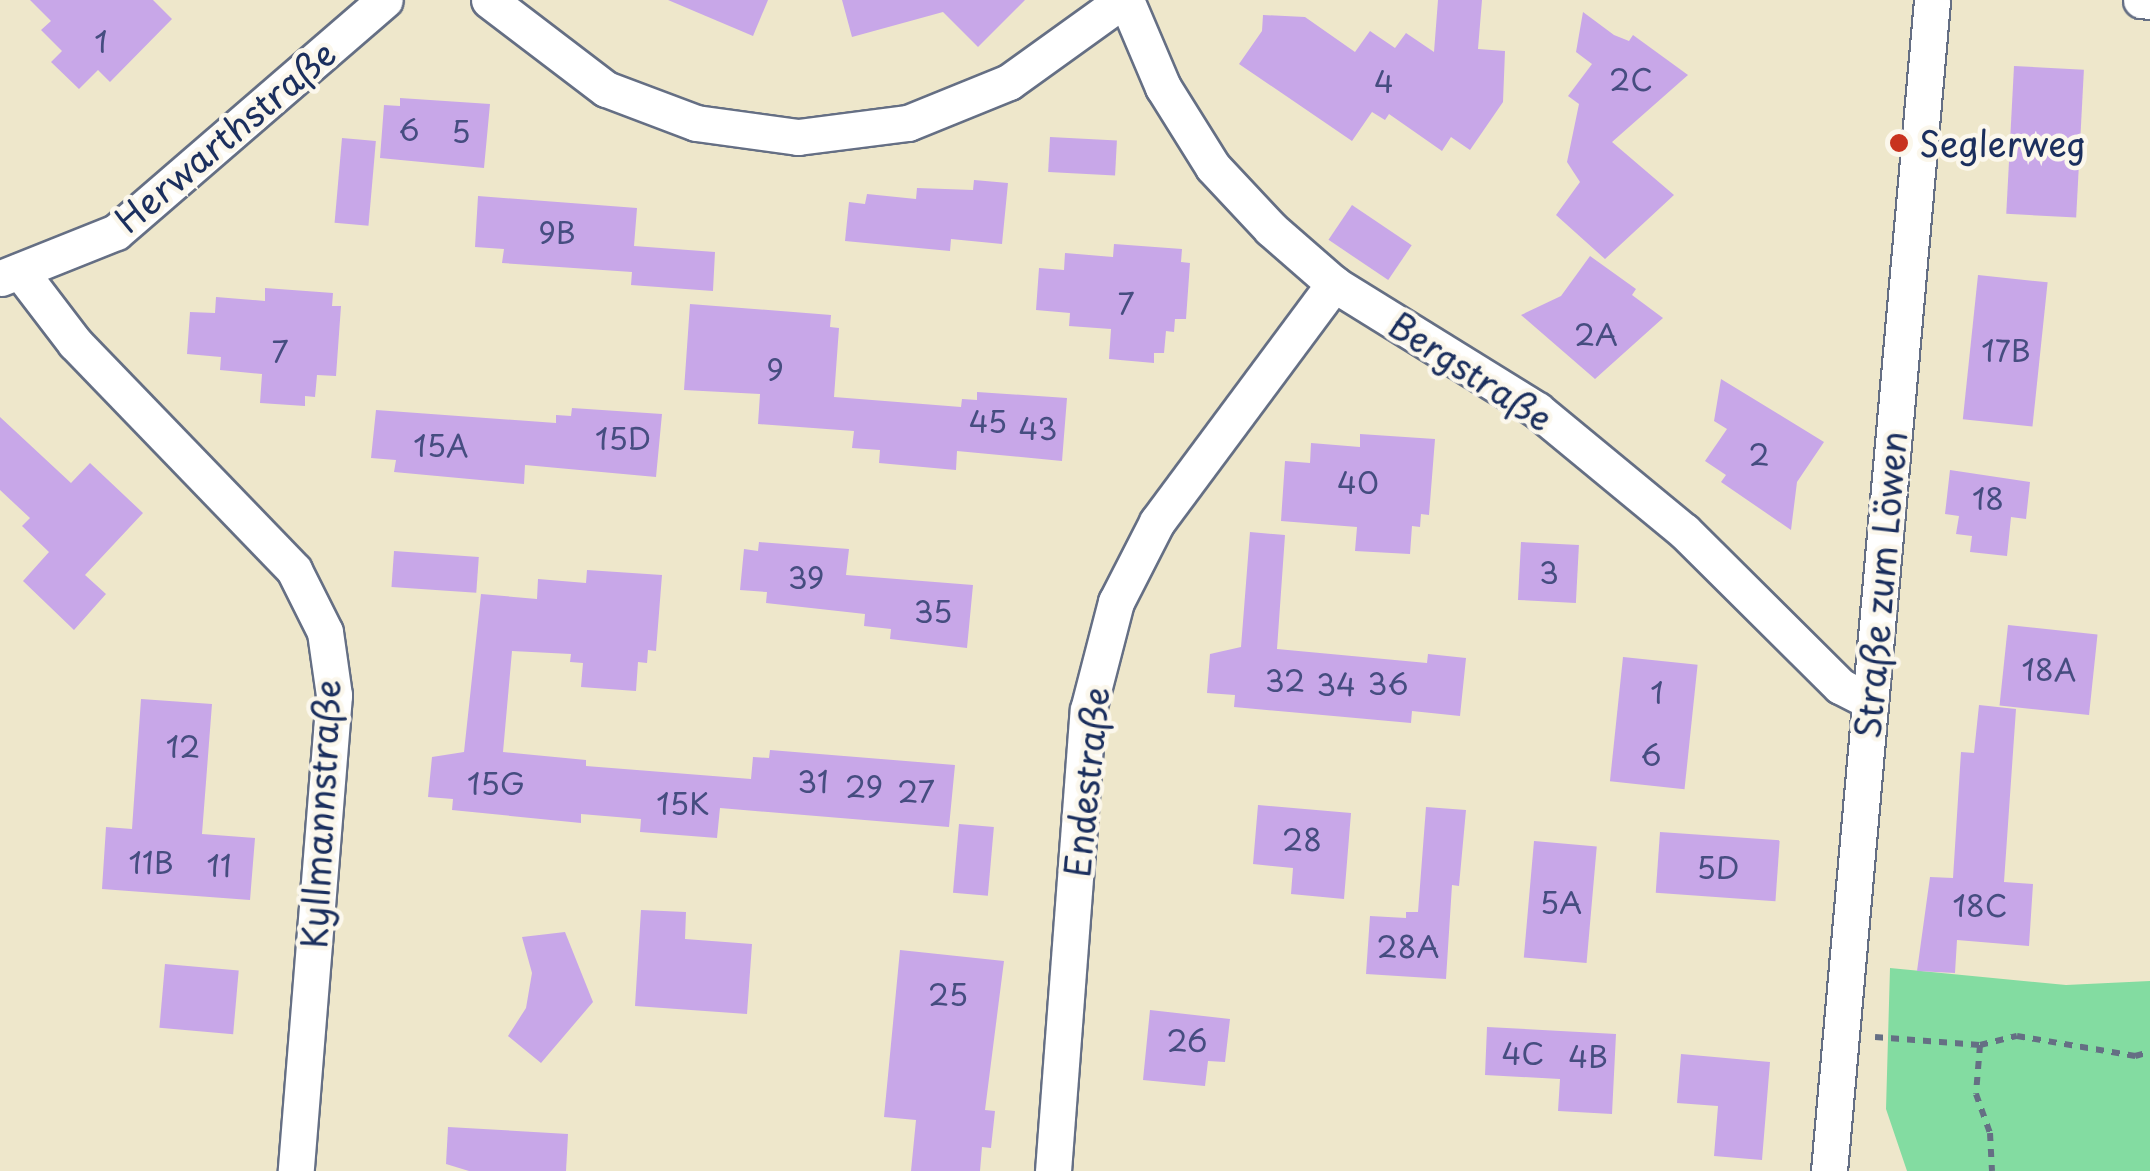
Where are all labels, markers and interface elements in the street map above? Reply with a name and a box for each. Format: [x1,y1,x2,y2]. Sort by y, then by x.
house number: 1 [94,23,108,59]
street label: Herwarthstraße [106,32,344,240]
house number: 2C [1609,61,1653,97]
house number: 4 [1374,63,1394,99]
house number: 6 [398,111,420,147]
house number: 5 [451,113,471,149]
place label: Seglerweg [1919,122,2086,164]
marker: Seglerweg [1888,132,1910,154]
house number: 9B [538,214,576,250]
house number: 7 [1117,285,1135,321]
street label: Bergstraße [1381,303,1561,439]
house number: 2A [1574,316,1618,352]
house number: 17B [1981,332,2031,368]
house number: 7 [271,333,289,369]
house number: 9 [766,351,784,387]
house number: 45 [969,403,1007,439]
house number: 43 [1019,410,1057,446]
house number: 15D [595,420,651,456]
house number: 15A [413,427,469,463]
street label: Straße zum Löwen [1846,429,1914,741]
house number: 2 [1748,436,1770,472]
house number: 40 [1337,464,1379,500]
house number: 18 [1972,480,2004,516]
house number: 3 [1539,554,1559,590]
house number: 39 [788,559,824,595]
house number: 35 [914,593,952,629]
house number: 18A [2022,651,2076,687]
house number: 32 [1265,662,1305,698]
house number: 36 [1368,665,1408,701]
house number: 34 [1316,666,1356,702]
house number: 1 [1650,674,1664,710]
street label: Kyllmannstraße [292,678,348,950]
street label: Endestraße [1055,685,1117,879]
house number: 12 [166,728,200,764]
house number: 6 [1640,736,1662,772]
house number: 31 [797,763,829,799]
house number: 15G [467,765,525,801]
house number: 29 [845,768,883,804]
house number: 27 [897,773,935,809]
house number: 15K [656,785,710,821]
house number: 28 [1282,821,1322,857]
house number: 11B [129,844,173,880]
house number: 11 [206,847,232,883]
house number: 5D [1696,849,1740,885]
house number: 5A [1540,884,1582,920]
house number: 18C [1952,887,2008,923]
house number: 28A [1377,928,1439,964]
house number: 25 [928,976,968,1012]
house number: 26 [1166,1022,1208,1058]
house number: 4C [1502,1035,1544,1071]
house number: 4B [1568,1038,1608,1074]

